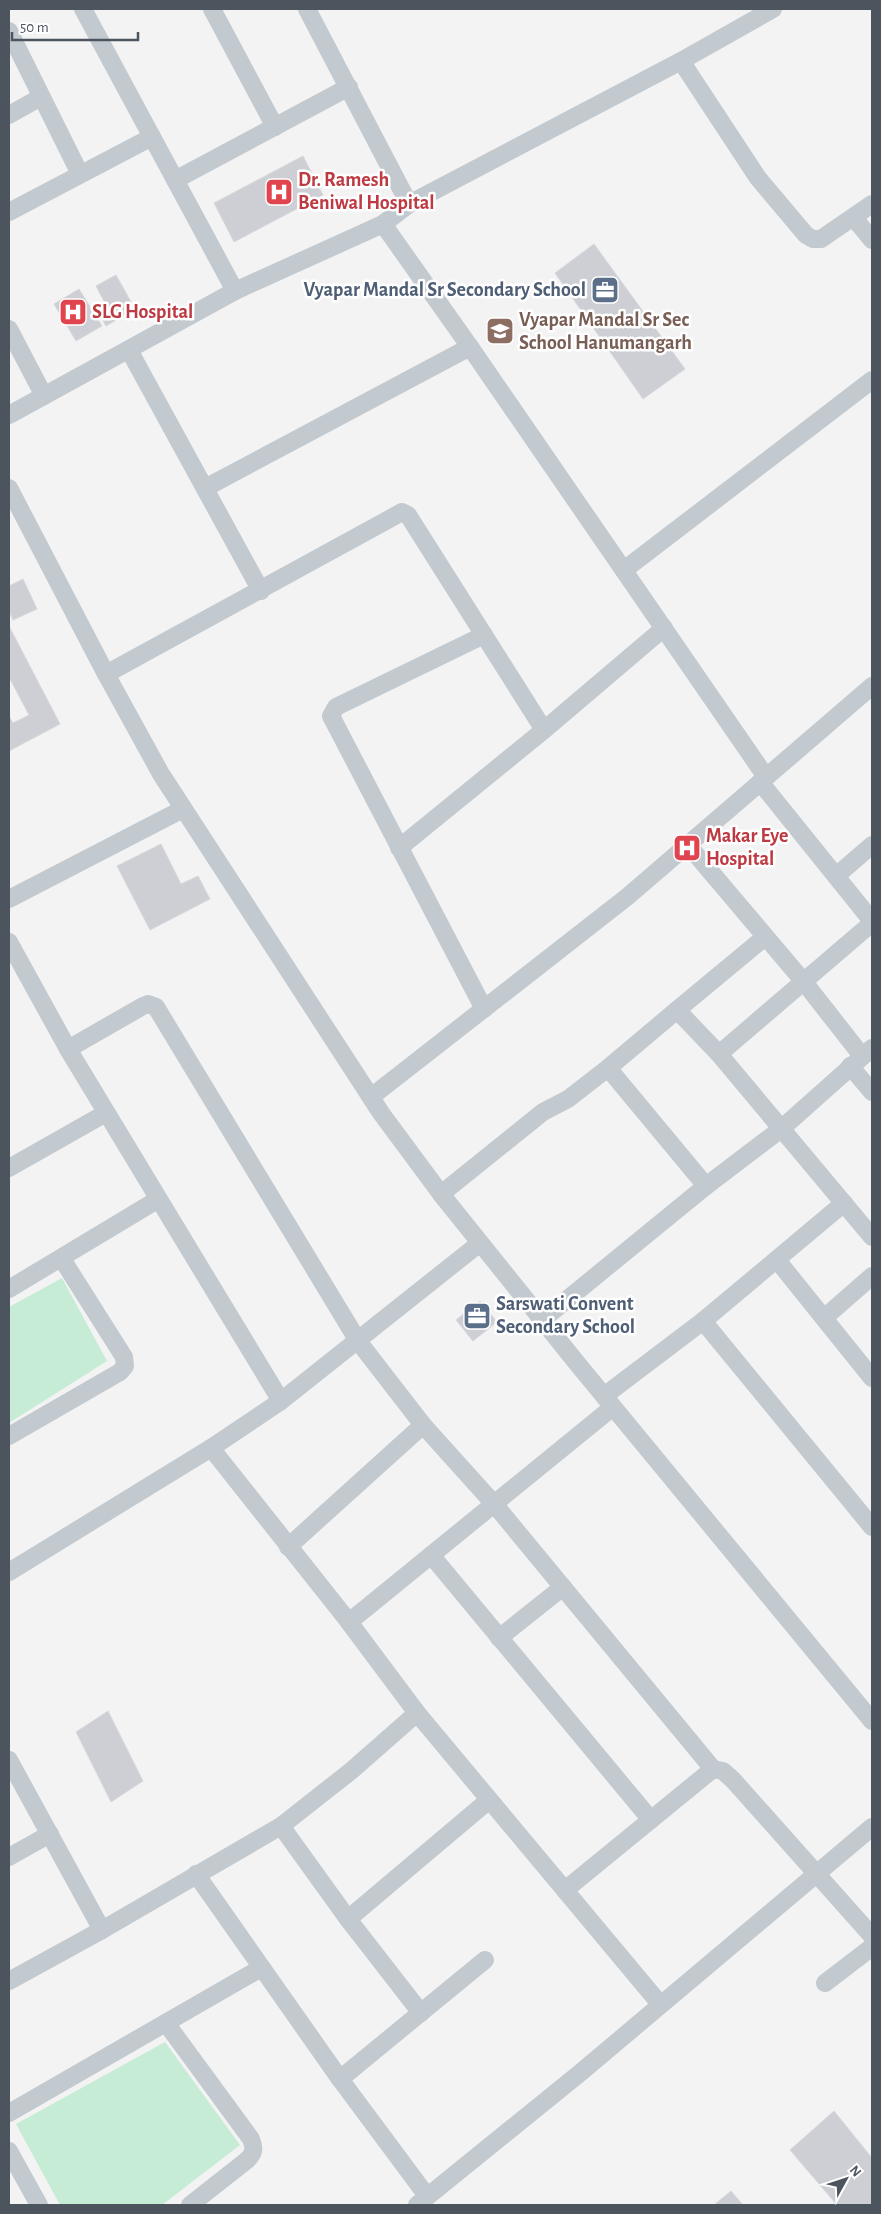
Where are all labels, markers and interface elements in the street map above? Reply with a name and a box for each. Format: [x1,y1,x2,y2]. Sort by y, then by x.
scale bar [12,10,139,42]
text: 50 m [20,20,49,35]
place label: Dr. Ramesh Beniwal Hospital [298,170,435,213]
hospital icon: Dr. Ramesh Beniwal Hospital [264,177,294,207]
office icon: Vyapar Mandal Sr Secondary School [590,275,620,305]
place label: Vyapar Mandal Sr Secondary School [304,280,586,300]
hospital icon: SLG Hospital [58,297,88,327]
place label: SLG Hospital [92,302,193,322]
place label: Vyapar Mandal Sr Sec School Hanumangarh [519,310,692,353]
school or university icon: Vyapar Mandal Sr Sec School Hanumangarh [485,316,515,346]
place label: Makar Eye Hospital [706,826,788,869]
hospital icon: Makar Eye Hospital [672,833,702,863]
place label: Sarswati Convent Secondary School [496,1294,635,1337]
office icon: Sarswati Convent Secondary School [462,1301,492,1331]
north arrow [821,2154,871,2204]
text: N [847,2163,864,2180]

